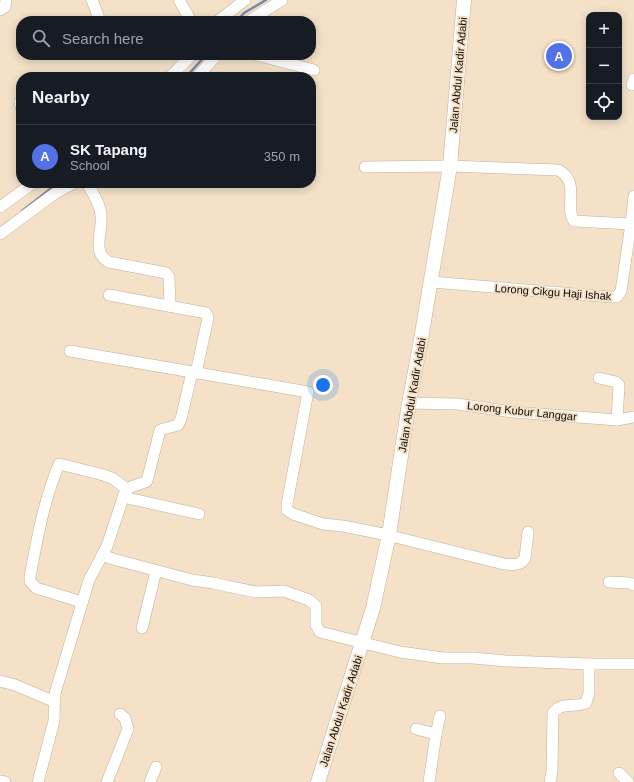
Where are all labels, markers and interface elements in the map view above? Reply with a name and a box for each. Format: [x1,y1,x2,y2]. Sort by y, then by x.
map controls [586,12,622,120]
button: + [586,12,622,48]
search box [16,16,316,60]
street label: Jalan Abdul Kadir Adabi [447,17,469,133]
icon: search [30,27,52,49]
text: Search here [62,30,144,47]
pin: A [546,41,572,71]
button: − [586,48,622,84]
button: locate [586,84,622,120]
text: Nearby [32,88,90,107]
text: SK Tapang [70,141,147,158]
text: A [40,149,50,164]
text: 350 m [264,149,300,164]
text: School [70,158,110,173]
street label: Lorong Cikgu Haji Ishak [494,282,612,302]
street label: Jalan Abdul Kadir Adabi [396,337,428,453]
your location [313,375,333,395]
street label: Lorong Kubur Langgar [467,399,578,423]
street label: Jalan Abdul Kadir Adabi [317,654,365,768]

